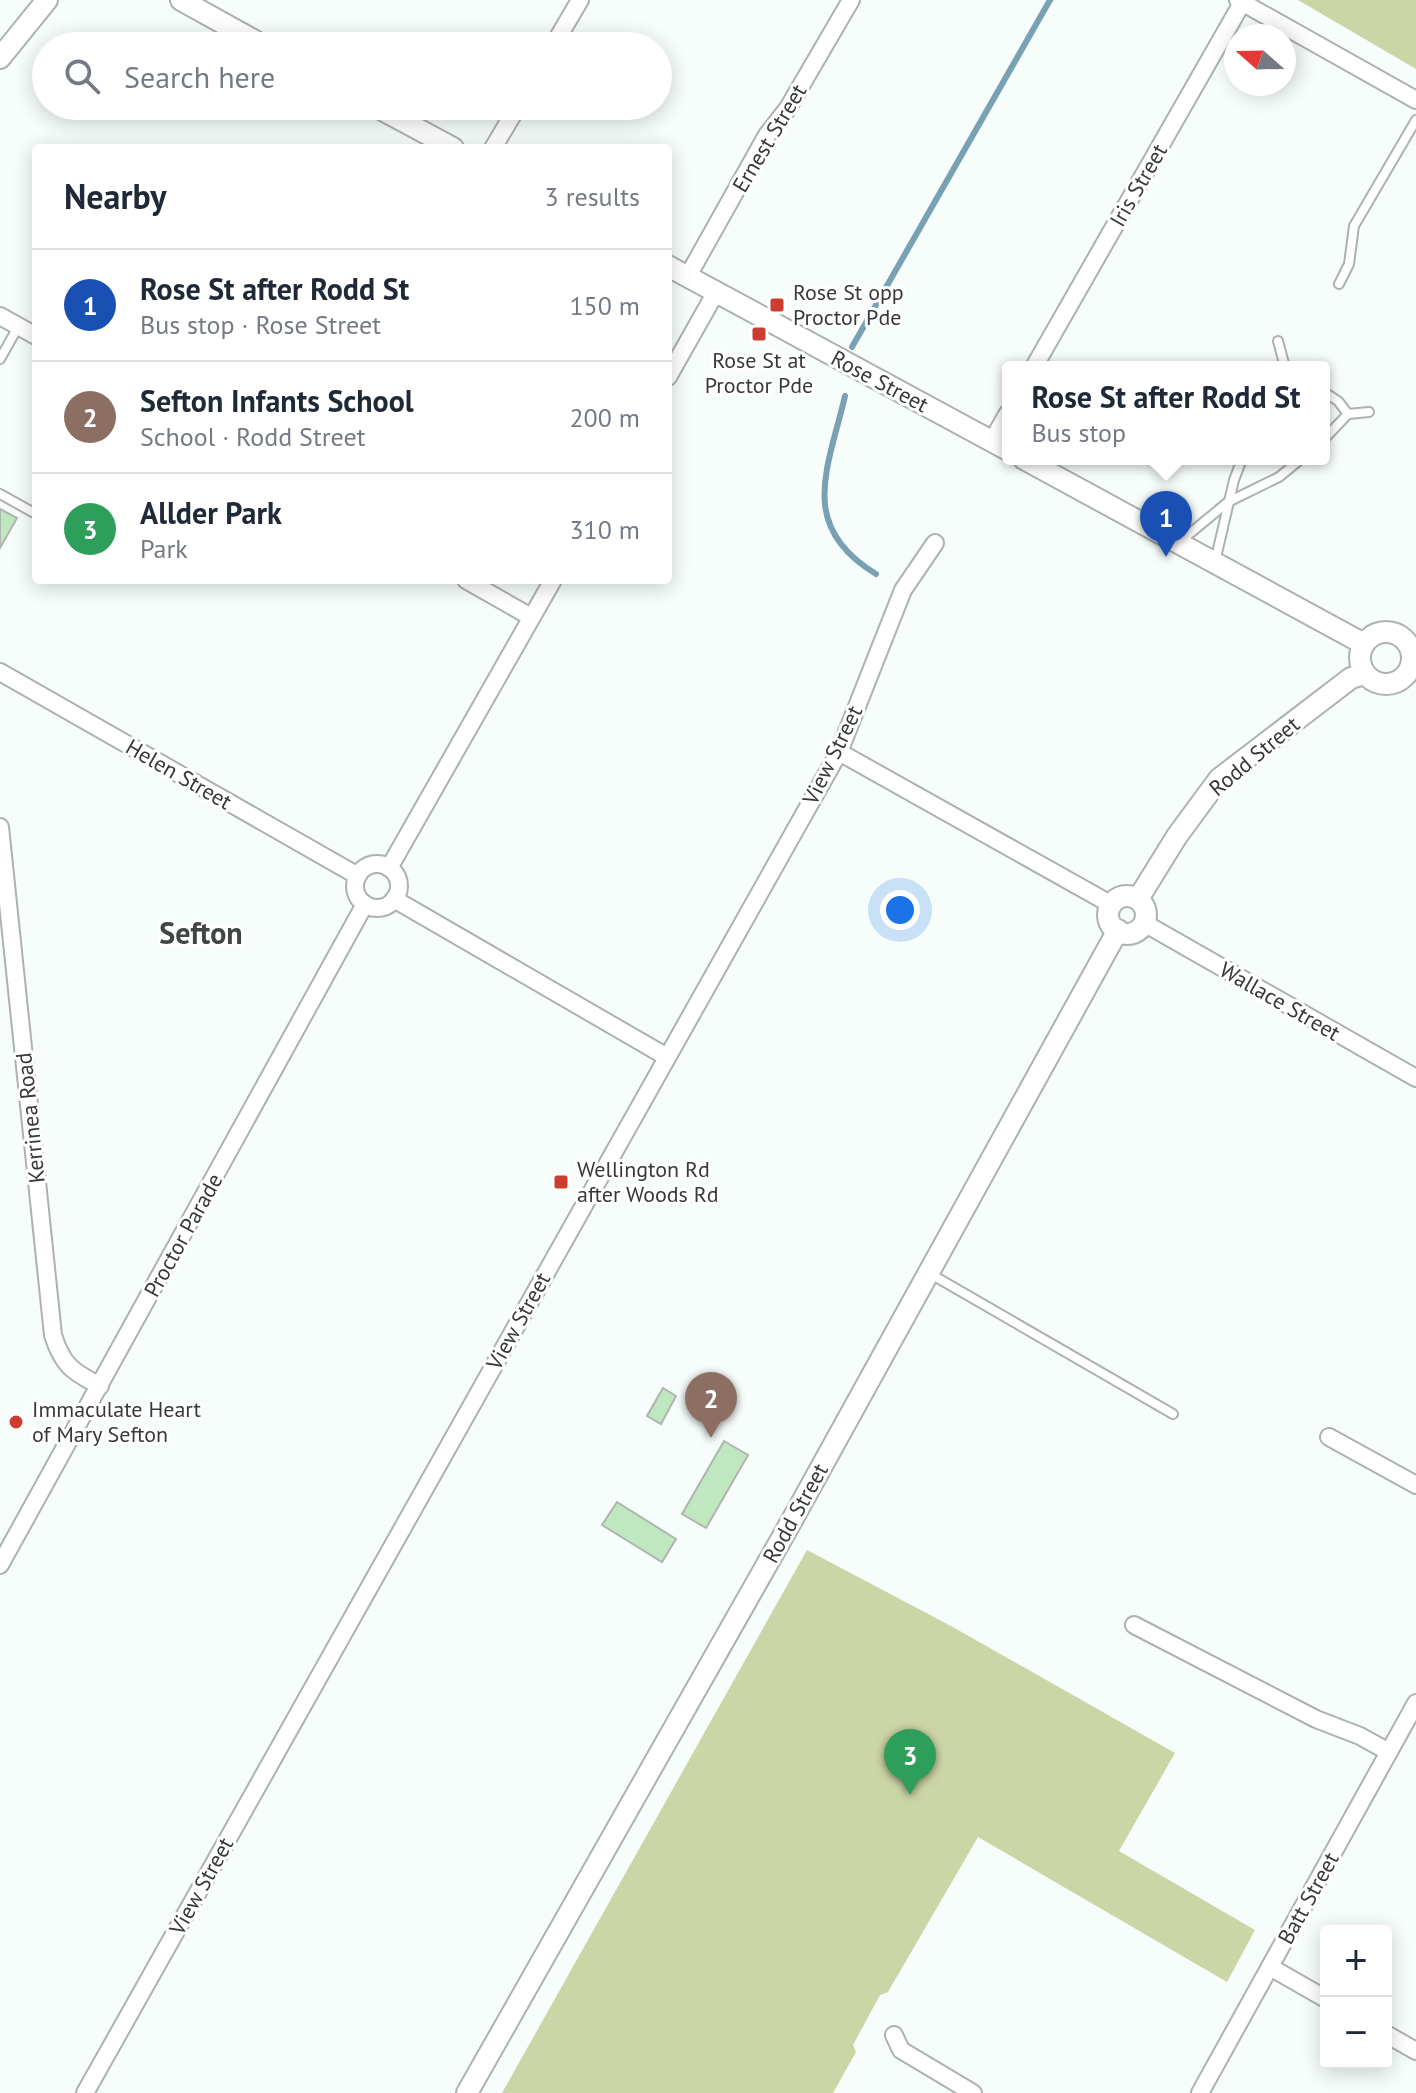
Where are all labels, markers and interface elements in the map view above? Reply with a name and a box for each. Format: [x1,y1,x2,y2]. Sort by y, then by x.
north arrow [1224,24,1296,96]
search box [32,32,672,120]
icon: search [60,54,104,98]
text: Search here [124,57,275,96]
street label: Ernest Street [726,78,813,197]
street label: Iris Street [1103,138,1173,231]
text: Nearby [64,174,166,218]
text: 3 results [545,180,640,213]
text: Rose St after Rodd St [140,269,409,308]
place label: Rose St opp Proctor Pde [793,278,904,331]
text: 1 [83,289,97,322]
text: 150 m [569,289,640,322]
marker: Rose St opp Proctor Pde [768,296,786,314]
text: Bus stop · Rose Street [140,308,381,341]
marker: Rose St at Proctor Pde [750,325,768,343]
street label: Rose Street [826,344,934,419]
place label: Rose St at Proctor Pde [705,346,813,399]
popup [1002,361,1330,465]
text: Rose St after Rodd St [1031,377,1301,416]
text: Sefton Infants School [140,381,414,420]
text: 2 [83,401,97,434]
text: 200 m [569,401,640,434]
text: Bus stop [1031,416,1126,449]
text: School · Rodd Street [140,420,366,453]
pin: 1 [1140,491,1192,557]
text: Allder Park [140,493,282,532]
text: 3 [83,513,97,546]
text: 310 m [569,513,640,546]
text: Park [140,532,188,565]
street label: View Street [796,700,868,810]
street label: Rodd Street [1203,710,1305,802]
street label: Helen Street [121,732,237,816]
your location [880,890,920,930]
district label: Sefton [159,913,243,952]
street label: Wallace Street [1215,955,1346,1047]
street label: Kerrinea Road [9,1051,51,1185]
place label: Wellington Rd after Woods Rd [577,1155,719,1208]
street label: Proctor Parade [138,1168,228,1302]
marker: Wellington Rd after Woods Rd [552,1173,570,1191]
street label: View Street [479,1267,556,1375]
pin: 2 [685,1372,737,1438]
place label: Immaculate Heart of Mary Sefton [32,1395,201,1448]
marker: Immaculate Heart of Mary Sefton [7,1413,25,1431]
street label: Rodd Street [756,1458,834,1568]
pin: 3 [884,1729,936,1795]
street label: View Street [162,1832,239,1940]
street label: Batt Street [1271,1847,1345,1949]
map controls [1320,1925,1392,2069]
button: + [1320,1925,1392,1997]
button: − [1320,1997,1392,2069]

